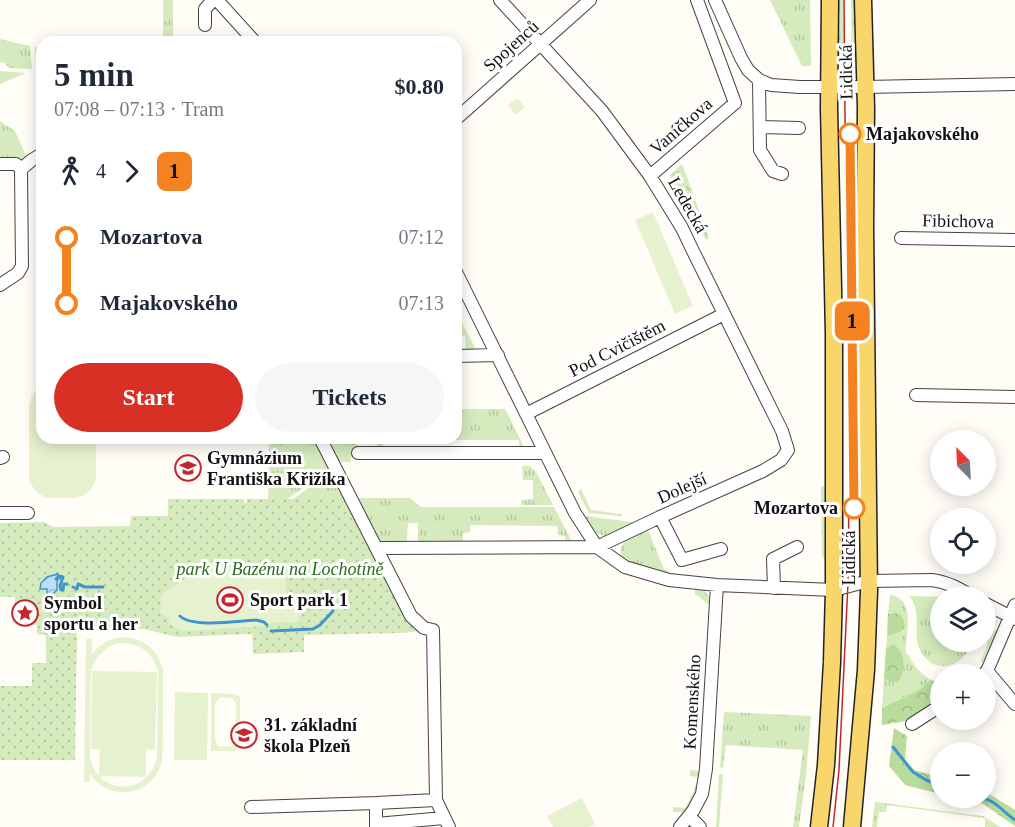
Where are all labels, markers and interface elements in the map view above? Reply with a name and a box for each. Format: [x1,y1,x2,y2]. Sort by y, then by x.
street label: Spojenců [479,16,543,76]
street label: Lidická [836,44,856,100]
text: 5 min [54,57,134,93]
text: $0.80 [395,74,444,99]
street label: Vaníčkova [646,94,716,158]
text: 07:08 – 07:13 · Tram [54,98,224,120]
marker: Majakovského [839,123,861,145]
place label: Majakovského [866,124,979,144]
icon: walk [54,155,87,188]
icon: forward [115,155,148,188]
text: 1 [169,159,180,183]
text: 4 [96,160,106,182]
street label: Ledecká [664,174,712,236]
street label: Fibichova [922,210,994,232]
text: Mozartova [100,224,203,249]
text: 07:12 [398,226,444,248]
text: Majakovského [100,290,238,315]
text: 07:13 [398,292,444,314]
line badge: 1 [832,302,872,340]
text: 1 [847,309,857,333]
street label: Pod Cvičištěm [565,315,669,381]
button: Start [54,363,243,432]
button: Tickets [255,363,444,432]
north arrow [930,430,996,496]
map controls [930,430,996,808]
place label: Gymnázium Františka Křižíka [207,448,346,489]
school or university icon: Gymnázium Františka Křižíka [173,453,203,483]
street label: Dolejší [654,468,710,508]
marker: Mozartova [843,497,865,519]
place label: Mozartova [754,498,838,518]
button: locate [930,508,996,574]
street label: Lidická [839,531,859,585]
park label: park U Bazénu na Lochotíně [175,559,384,579]
sports icon: Sport park 1 [215,585,245,615]
button: layers [930,586,996,652]
place label: Sport park 1 [250,590,348,610]
place label: Symbol sportu a her [44,593,138,634]
place icon: Symbol sportu a her [10,598,40,628]
street label: Komenského [680,654,704,750]
button: + [930,664,996,730]
place label: 31. základní škola Plzeň [264,715,358,756]
school or university icon: 31. základní škola Plzeň [229,720,259,750]
button: − [930,742,996,808]

